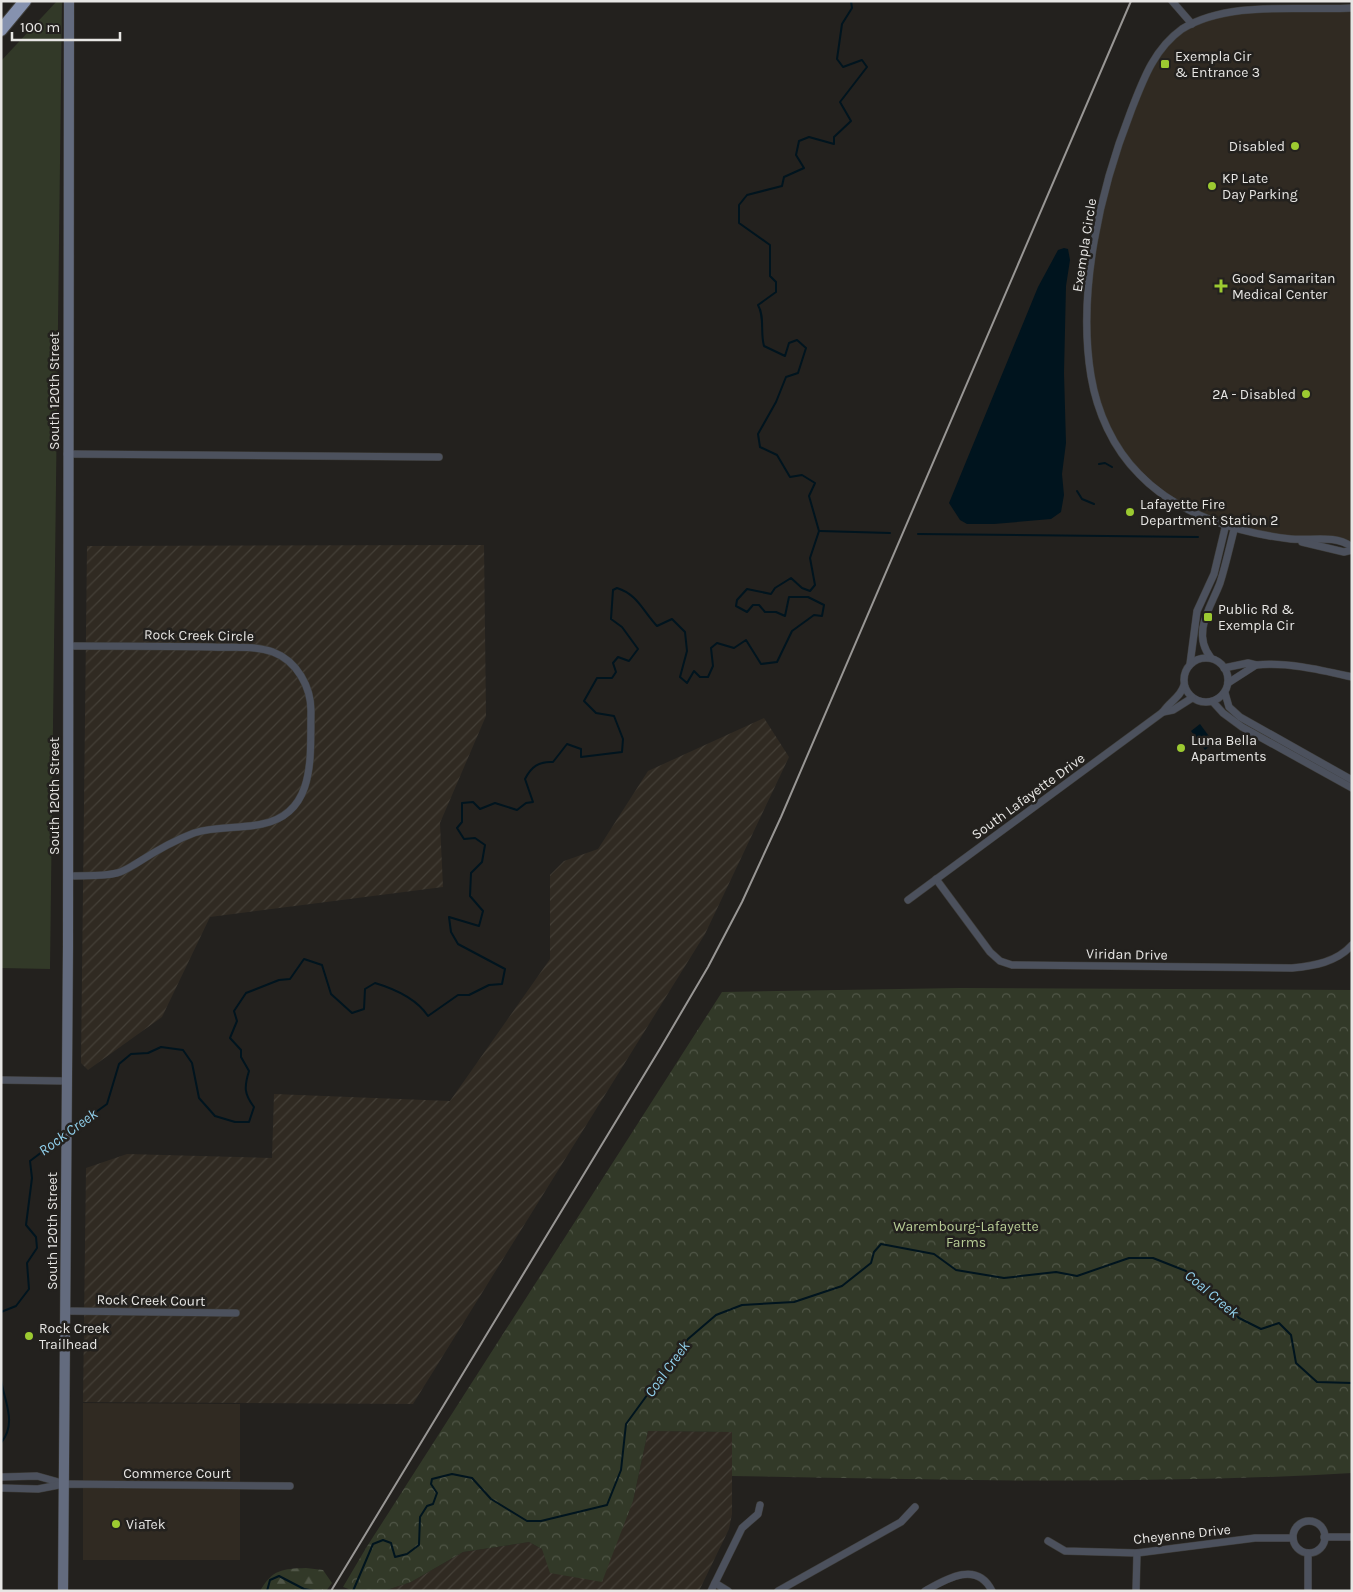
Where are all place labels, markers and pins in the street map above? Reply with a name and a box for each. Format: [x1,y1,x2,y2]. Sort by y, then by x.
place label: Exempla Cir & Entrance 3 [1175,48,1260,81]
marker: Exempla Cir & Entrance 3 [1159,58,1171,70]
place label: Disabled [1229,138,1285,155]
marker: Disabled [1289,140,1301,152]
place label: KP Late Day Parking [1222,170,1298,203]
marker: KP Late Day Parking [1206,180,1218,192]
place label: Good Samaritan Medical Center [1232,270,1336,303]
marker: Good Samaritan Medical Center [1214,279,1228,293]
place label: 2A - Disabled [1212,386,1296,403]
marker: 2A - Disabled [1300,388,1312,400]
place label: Lafayette Fire Department Station 2 [1140,496,1278,529]
marker: Lafayette Fire Department Station 2 [1124,506,1136,518]
place label: Public Rd & Exempla Cir [1218,601,1295,634]
marker: Public Rd & Exempla Cir [1202,611,1214,623]
place label: Luna Bella Apartments [1191,732,1267,765]
marker: Luna Bella Apartments [1175,742,1187,754]
place label: Rock Creek Trailhead [39,1320,110,1353]
marker: Rock Creek Trailhead [23,1330,35,1342]
place label: ViaTek [126,1516,166,1533]
marker: ViaTek [110,1518,122,1530]

